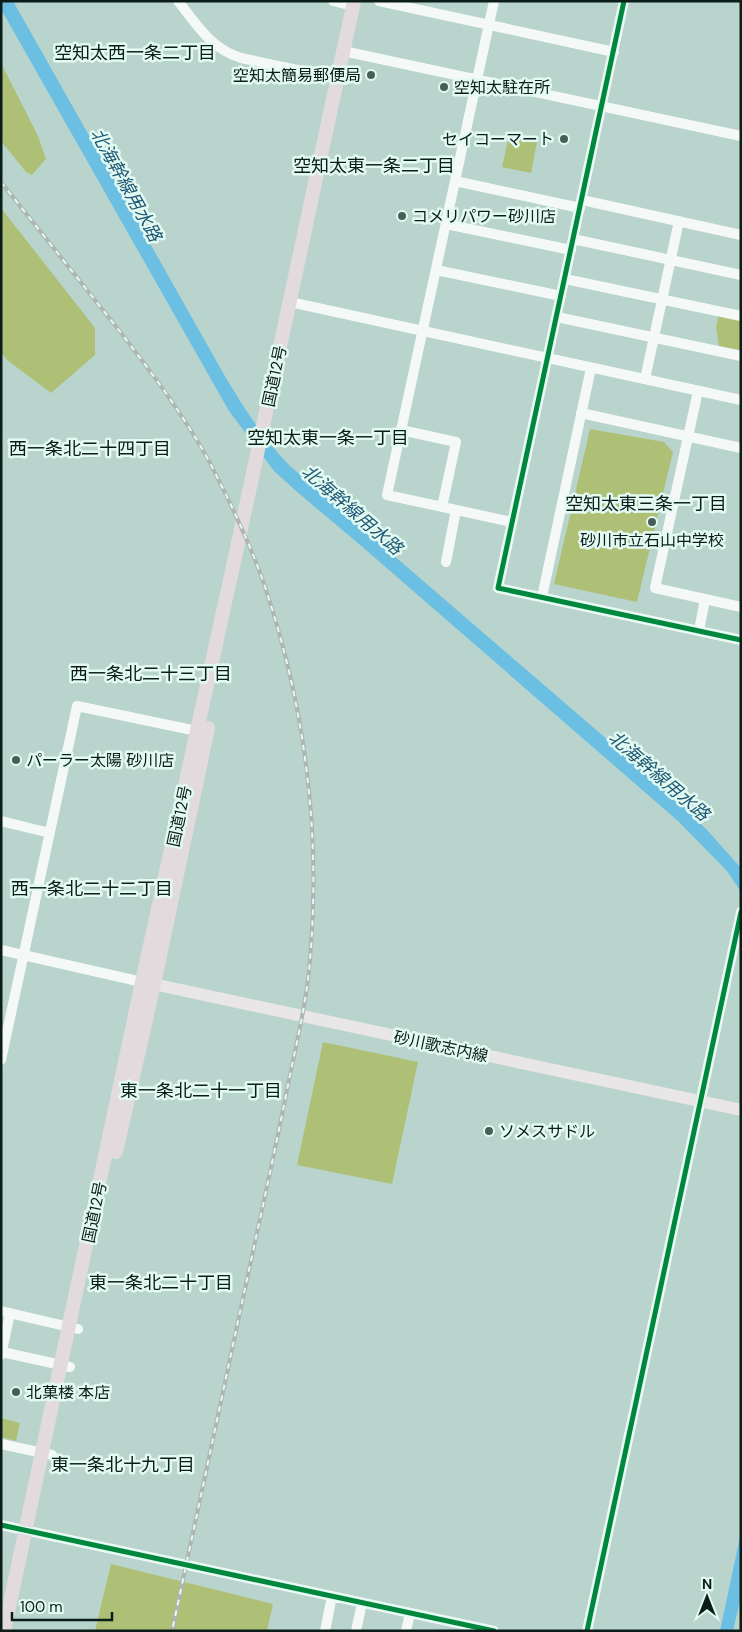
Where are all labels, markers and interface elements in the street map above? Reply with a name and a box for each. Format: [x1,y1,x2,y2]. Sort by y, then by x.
district label: 空知太西一条二丁目 [54,41,216,65]
place label: 空知太簡易郵便局 [233,65,361,86]
marker: 空知太簡易郵便局 [365,69,377,81]
place label: 空知太駐在所 [454,77,550,98]
marker: 空知太駐在所 [438,81,450,93]
water label: 北海幹線用水路 [85,124,168,248]
place label: セイコーマート [442,129,554,150]
marker: セイコーマート [558,133,570,145]
district label: 空知太東一条二丁目 [293,154,455,178]
place label: コメリパワー砂川店 [412,206,556,227]
marker: コメリパワー砂川店 [396,210,408,222]
street label: 国道12号 [258,343,291,409]
district label: 空知太東一条一丁目 [247,426,409,450]
district label: 西一条北二十四丁目 [9,437,171,461]
water label: 北海幹線用水路 [297,460,409,562]
district label: 空知太東三条一丁目 [565,492,727,516]
marker: 砂川市立石山中学校 [646,516,658,528]
place label: 砂川市立石山中学校 [580,530,724,551]
district label: 西一条北二十三丁目 [70,662,232,686]
water label: 北海幹線用水路 [604,726,716,828]
place label: パーラー太陽 砂川店 [26,750,174,771]
marker: パーラー太陽 砂川店 [10,754,22,766]
street label: 国道12号 [163,783,196,849]
district label: 西一条北二十二丁目 [11,877,173,901]
street label: 砂川歌志内線 [392,1026,490,1067]
district label: 東一条北二十一丁目 [120,1079,282,1103]
place label: ソメスサドル [499,1121,595,1142]
marker: ソメスサドル [483,1125,495,1137]
street label: 国道12号 [78,1179,111,1245]
district label: 東一条北二十丁目 [89,1271,233,1295]
place label: 北菓楼 本店 [26,1382,110,1403]
marker: 北菓楼 本店 [10,1386,22,1398]
district label: 東一条北十九丁目 [51,1453,195,1477]
north arrow [682,1572,732,1622]
text: N [702,1575,712,1593]
scale bar [12,1590,112,1622]
text: 100 m [20,1597,63,1617]

